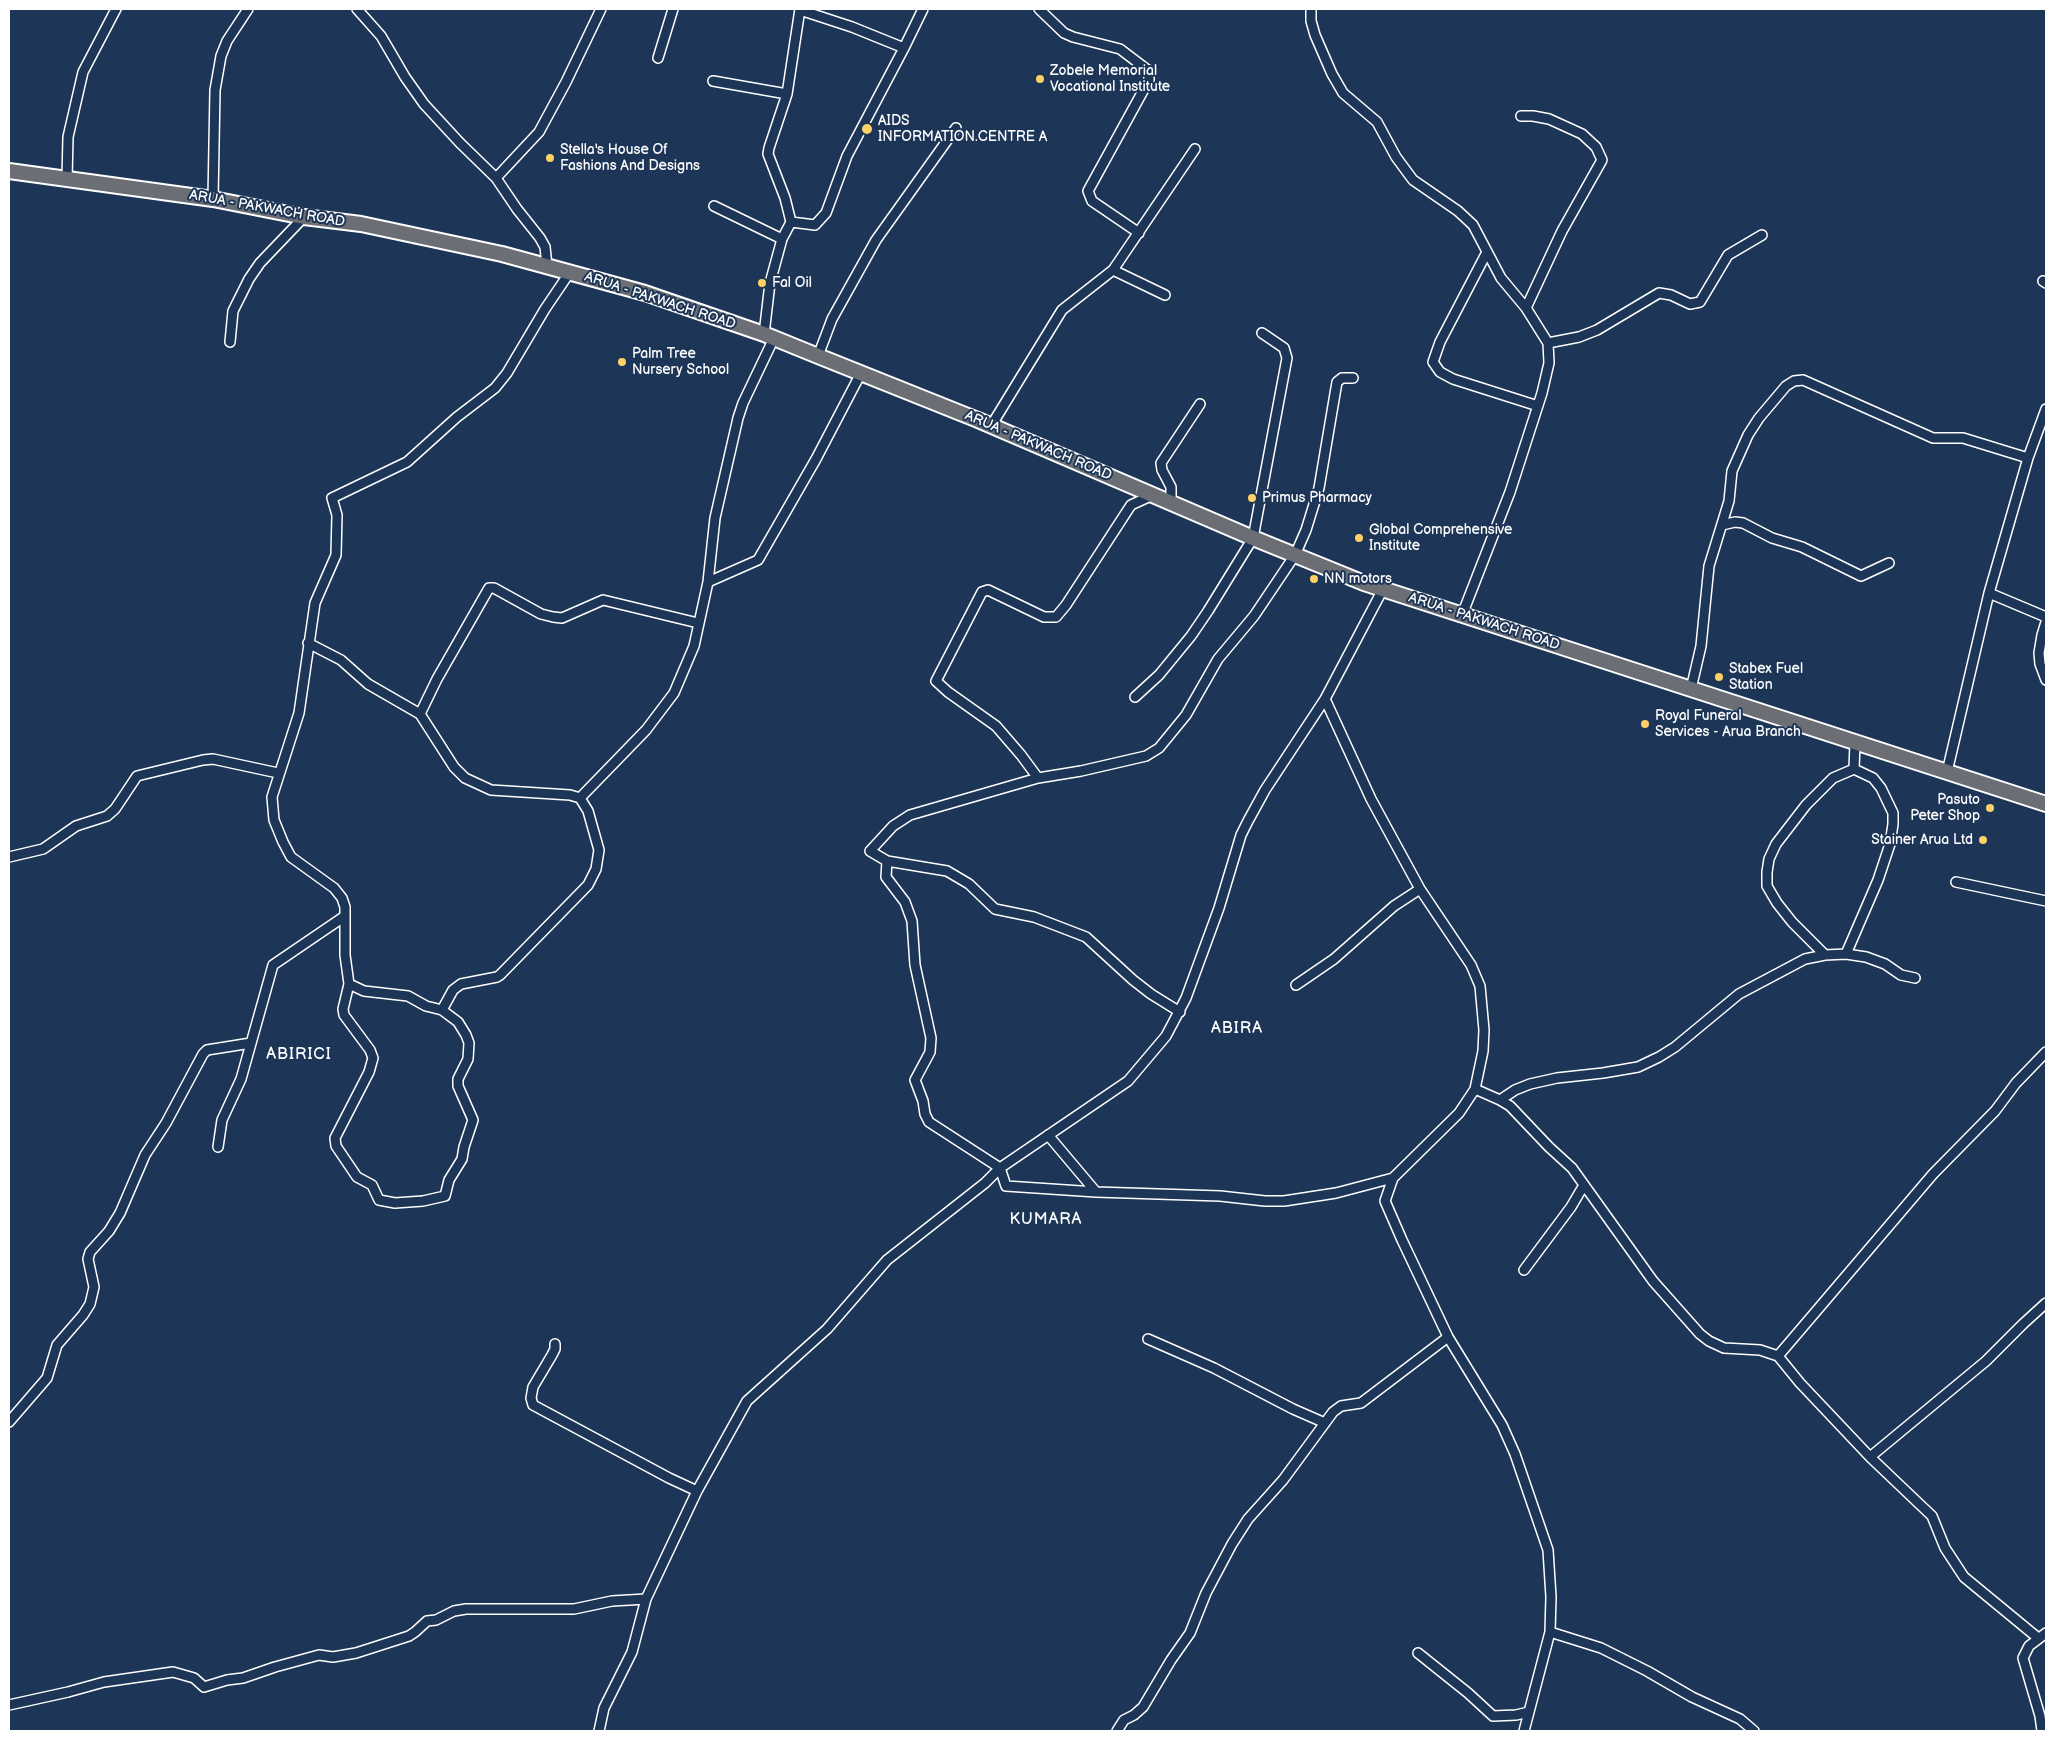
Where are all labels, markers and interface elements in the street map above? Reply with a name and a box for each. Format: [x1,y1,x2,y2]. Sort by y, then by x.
place label: Zobele Memorial Vocational Institute [1050,63,1170,95]
marker: Zobele Memorial Vocational Institute [1034,73,1046,85]
place label: AIDS INFORMATION.CENTRE A [878,113,1047,146]
marker: AIDS INFORMATION.CENTRE A [860,122,874,136]
place label: Stella's House Of Fashions And Designs [560,142,700,174]
marker: Stella's House Of Fashions And Designs [544,152,556,164]
street label: ARUA - PAKWACH ROAD [188,187,346,231]
street label: ARUA - PAKWACH ROAD [582,269,738,333]
place label: Fal Oil [772,275,812,291]
marker: Fal Oil [756,277,768,289]
place label: Palm Tree Nursery School [632,346,729,378]
marker: Palm Tree Nursery School [616,356,628,368]
street label: ARUA - PAKWACH ROAD [962,407,1114,485]
place label: Primus Pharmacy [1262,490,1372,506]
marker: Primus Pharmacy [1246,492,1258,504]
place label: Global Comprehensive Institute [1369,522,1512,554]
marker: Global Comprehensive Institute [1353,532,1365,544]
place label: NN motors [1324,571,1392,587]
marker: NN motors [1308,573,1320,585]
street label: ARUA - PAKWACH ROAD [1406,590,1562,654]
place label: Stabex Fuel Station [1729,661,1803,694]
marker: Stabex Fuel Station [1713,671,1725,683]
place label: Royal Funeral Services - Arua Branch [1655,708,1801,740]
marker: Royal Funeral Services - Arua Branch [1639,718,1651,730]
place label: Pasuto Peter Shop [1910,792,1980,824]
marker: Pasuto Peter Shop [1984,802,1996,814]
place label: Stainer Arua Ltd [1871,832,1973,848]
marker: Stainer Arua Ltd [1977,834,1989,846]
district label: ABIRA [1210,1019,1264,1039]
district label: ABIRICI [265,1045,333,1065]
district label: KUMARA [1009,1210,1083,1230]

